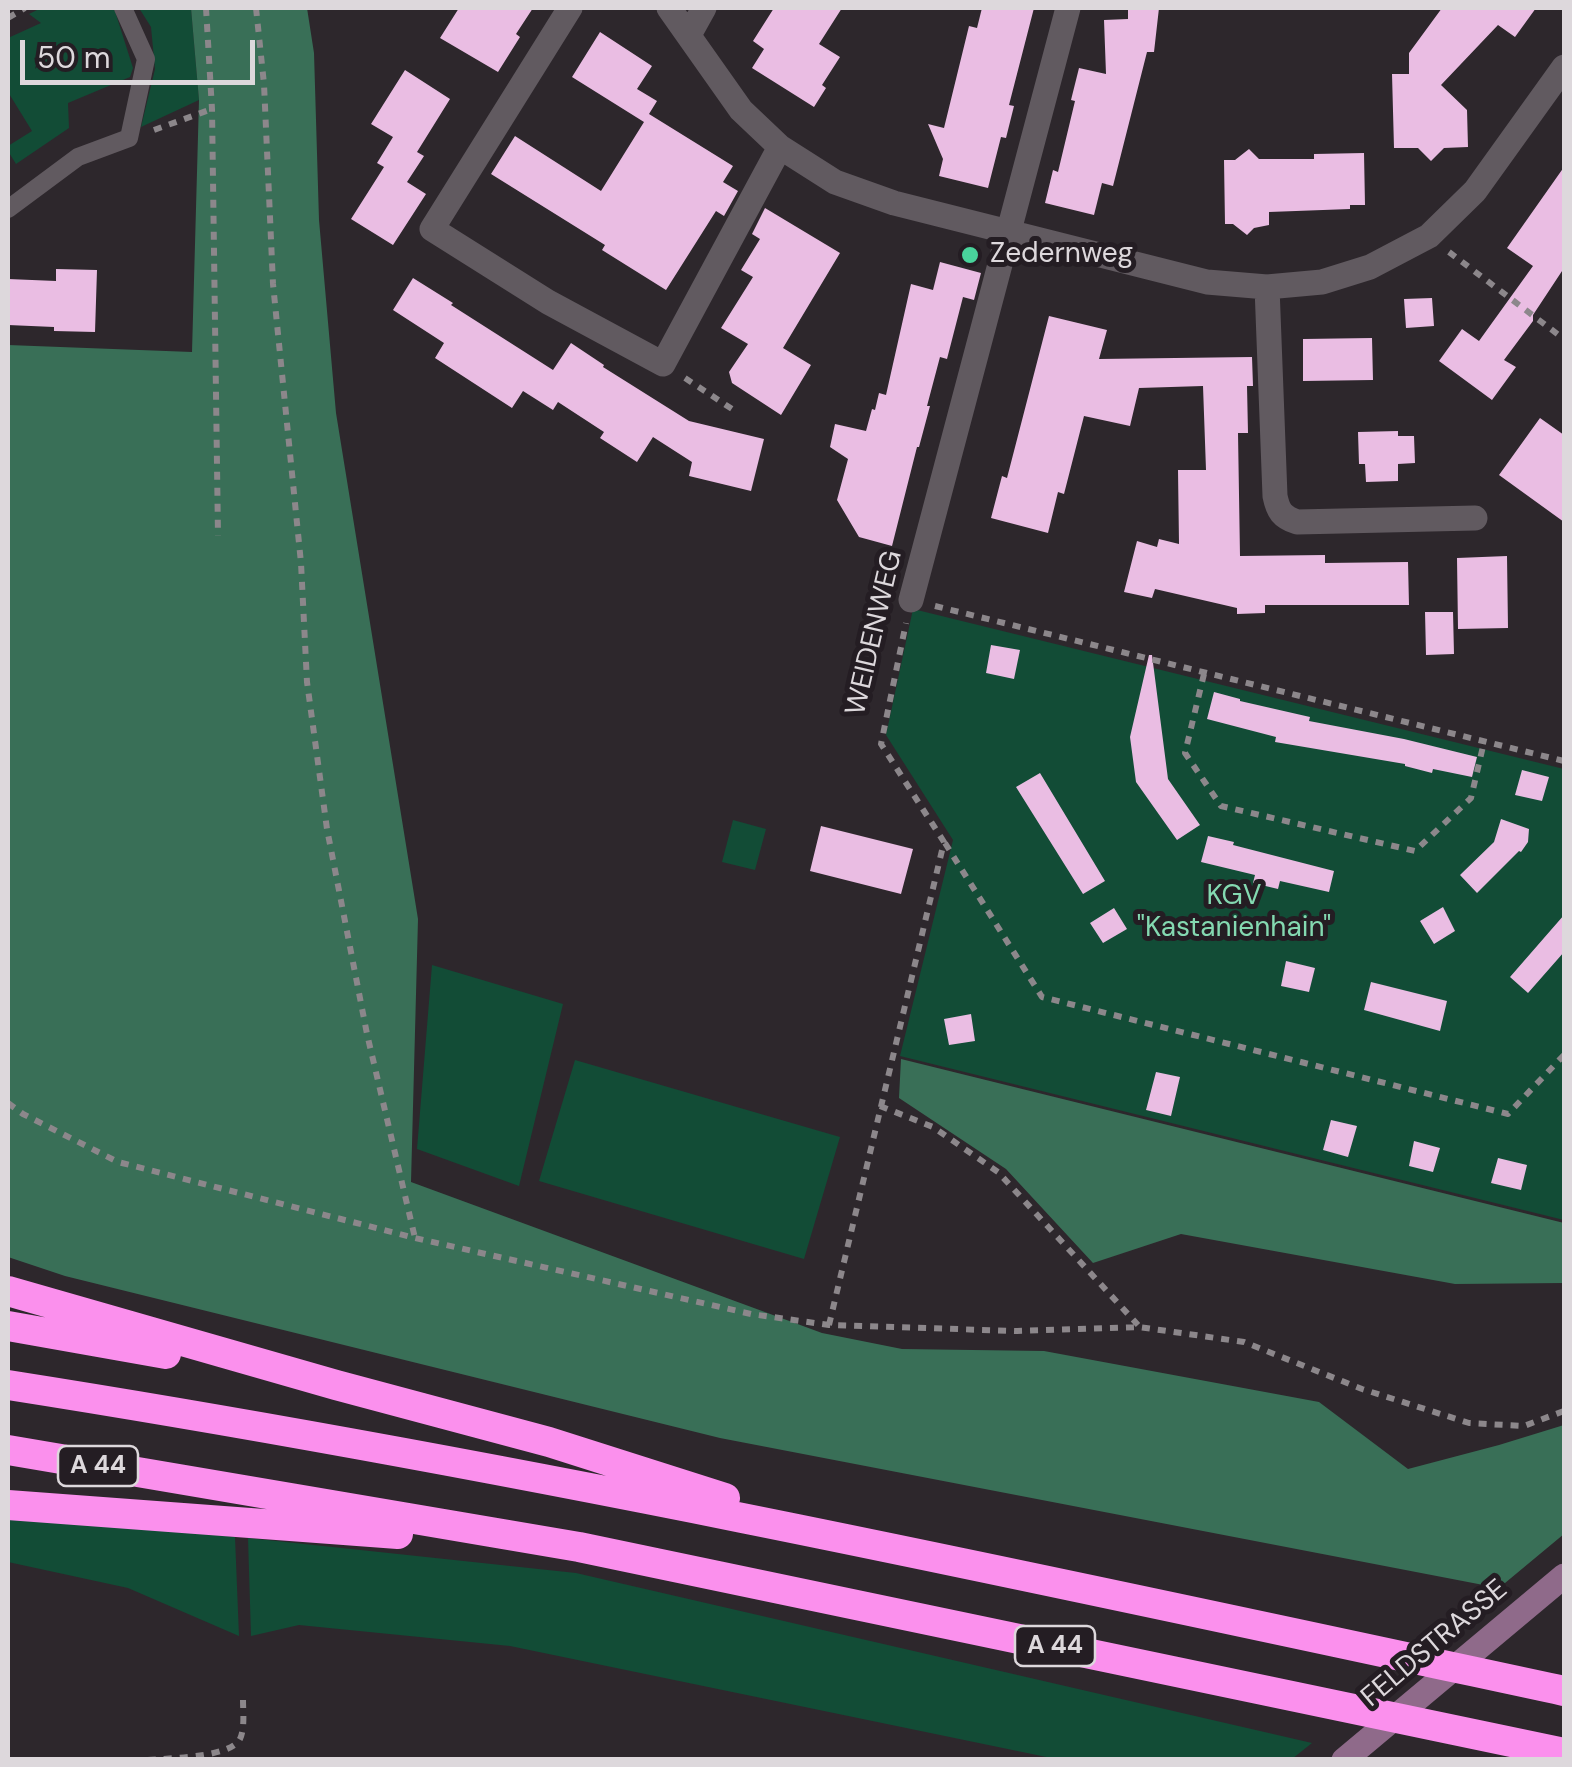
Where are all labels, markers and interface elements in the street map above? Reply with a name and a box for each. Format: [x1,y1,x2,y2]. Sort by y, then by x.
scale bar [25,20,260,82]
text: 50 m [37,38,111,77]
place label: Zedernweg [990,238,1133,272]
marker: Zedernweg [959,244,981,266]
street label: WEIDENWEG [840,547,910,719]
park label: KGV "Kastanienhain" [1137,880,1331,946]
road number: A 44 [58,1446,138,1486]
street label: FELDSTRASSE [1355,1573,1515,1715]
road number: A 44 [1015,1626,1095,1666]

